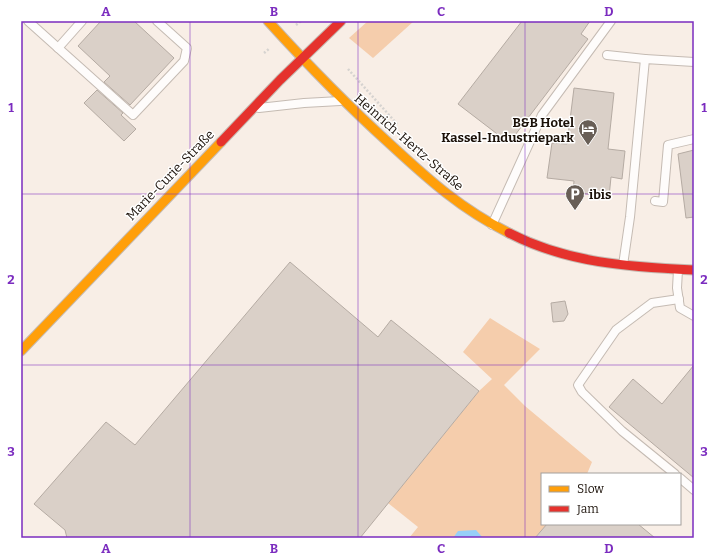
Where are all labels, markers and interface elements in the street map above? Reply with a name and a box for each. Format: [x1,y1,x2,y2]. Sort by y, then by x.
text: A [101,4,111,19]
text: B [270,4,278,19]
text: C [437,4,445,19]
text: D [604,4,614,19]
street label: Heinrich-Hertz-Straße [351,91,467,193]
text: 1 [8,100,14,115]
text: 1 [701,100,707,115]
place label: B&B Hotel Kassel-Industriepark [441,115,574,145]
hotel icon: B&B Hotel Kassel-Industriepark [577,118,599,146]
street label: Marie-Curie-Straße [123,127,217,223]
parking icon: ibis [564,183,586,211]
place label: ibis [589,187,611,202]
text: 2 [7,272,15,287]
text: 2 [700,272,708,287]
text: 3 [7,444,15,459]
text: 3 [700,444,708,459]
legend [541,473,681,525]
text: Slow [577,482,604,496]
text: Jam [576,502,599,516]
text: A [101,541,111,556]
text: B [270,541,278,556]
text: C [437,541,445,556]
text: D [604,541,614,556]

